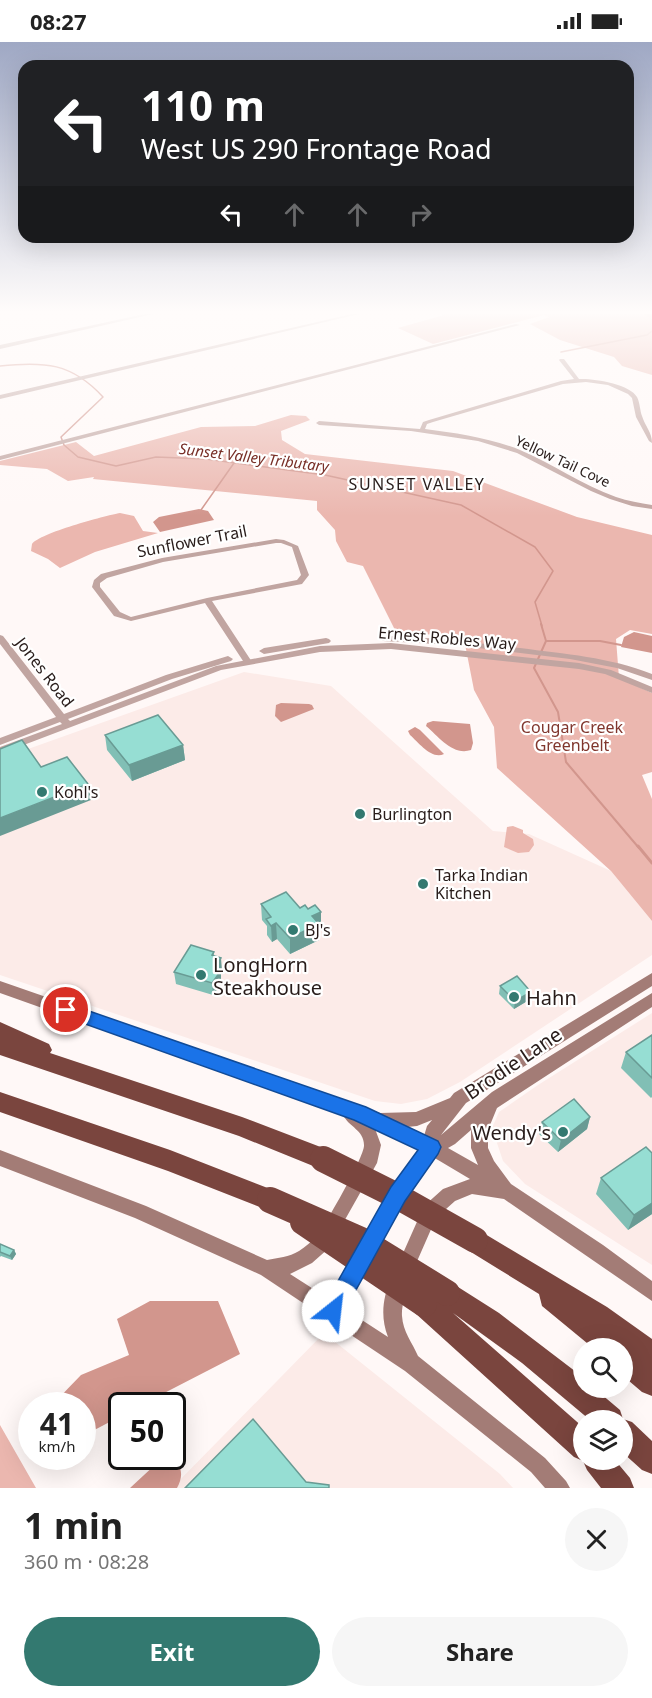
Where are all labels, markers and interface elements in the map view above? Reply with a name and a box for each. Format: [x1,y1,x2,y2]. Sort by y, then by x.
text: 08:27 [30,6,87,36]
text: 110 m [141,76,265,133]
icon: left [42,84,120,162]
text: West US 290 Frontage Road [141,130,492,167]
icon: left [215,198,248,231]
icon: ahead [278,198,311,231]
icon: ahead [341,198,374,231]
icon: right [404,198,437,231]
street label: Yellow Tail Cove [512,431,614,491]
water label: Sunset Valley Tributary [178,438,331,476]
district label: SUNSET VALLEY [349,473,485,495]
street label: Sunflower Trail [135,520,249,562]
street label: Ernest Robles Way [377,621,518,655]
street label: Jones Road [9,631,79,712]
park label: Cougar Creek Greenbelt [521,716,624,756]
place label: Kohl's [54,781,98,803]
marker: Kohl's [35,785,49,799]
place label: Burlington [372,803,452,825]
marker: Burlington [353,807,367,821]
place label: Tarka Indian Kitchen [435,864,528,904]
marker: Tarka Indian Kitchen [416,877,430,891]
place label: BJ's [305,919,331,941]
marker: BJ's [286,923,300,937]
place label: LongHorn Steakhouse [213,951,322,1001]
marker: LongHorn Steakhouse [194,968,208,982]
pin [40,984,91,1035]
place label: Hahn [526,984,577,1011]
marker: Hahn [507,990,521,1004]
icon: arrive [49,993,82,1026]
street label: Brodie Lane [459,1020,567,1106]
place label: Wendy's [472,1119,551,1146]
marker: Wendy's [556,1125,570,1139]
position arrow [301,1279,365,1343]
map controls [573,1338,633,1470]
button: search [573,1338,633,1398]
speed limit sign: 50 [108,1392,186,1470]
text: 41 [40,1403,74,1444]
button: layers [573,1410,633,1470]
text: km/h [39,1436,75,1456]
text: 1 min [24,1501,123,1550]
button: close [565,1508,628,1571]
text: 360 m · 08:28 [24,1548,149,1575]
button: Exit [24,1617,320,1686]
button: Share [332,1617,628,1686]

